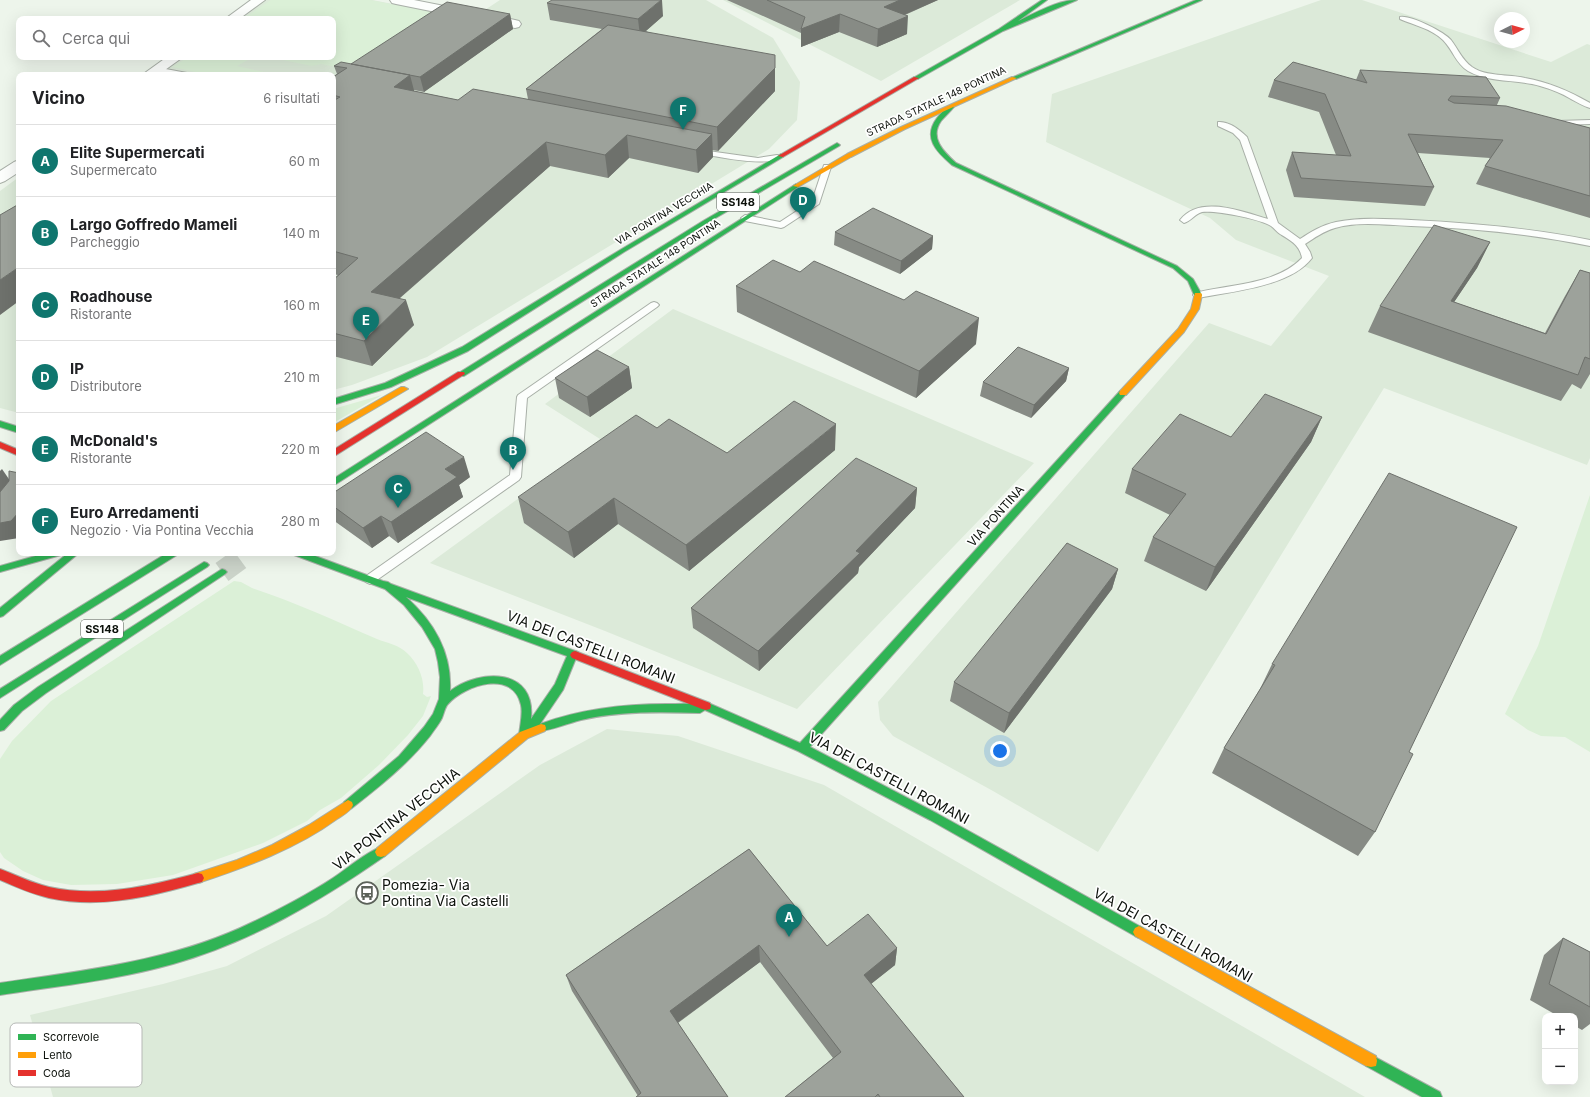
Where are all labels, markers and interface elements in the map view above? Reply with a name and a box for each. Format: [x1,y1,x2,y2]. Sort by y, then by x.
north arrow [1494,12,1530,48]
search box [16,16,336,60]
icon: search [30,27,52,49]
text: Cerca qui [62,29,130,48]
street label: STRADA STATALE 148 PONTINA [864,63,1008,139]
text: Vicino [32,88,85,108]
text: 6 risultati [263,90,320,106]
pin: F [670,97,696,130]
text: Elite Supermercati [70,143,204,162]
text: A [40,153,50,169]
text: 60 m [289,153,320,169]
text: Supermercato [70,162,157,178]
street label: VIA PONTINA VECCHIA [613,179,715,247]
pin: D [790,187,816,220]
road number: SS148 [717,193,759,211]
text: Largo Goffredo Mameli [70,215,237,234]
street label: STRADA STATALE 148 PONTINA [588,216,722,310]
text: B [41,225,49,241]
text: 140 m [283,225,320,241]
text: Parcheggio [70,234,140,250]
text: Roadhouse [70,287,152,306]
text: C [40,297,50,313]
text: 160 m [283,297,320,313]
text: Ristorante [70,306,132,322]
pin: E [353,307,379,340]
text: IP [70,359,84,378]
text: D [40,369,50,385]
text: 210 m [284,369,320,385]
text: Distributore [70,378,142,394]
text: McDonald's [70,431,158,450]
pin: B [500,437,526,470]
text: E [41,441,49,457]
text: 220 m [281,441,320,457]
text: Ristorante [70,450,132,466]
pin: C [385,475,411,508]
street label: VIA PONTINA [964,482,1027,549]
text: Euro Arredamenti [70,503,199,522]
text: F [41,513,49,529]
text: 280 m [281,513,320,529]
text: Negozio · Via Pontina Vecchia [70,522,254,538]
street label: VIA DEI CASTELLI ROMANI [505,606,678,687]
road number: SS148 [81,620,123,638]
street label: VIA DEI CASTELLI ROMANI [806,728,972,827]
your location [990,741,1010,761]
street label: VIA PONTINA VECCHIA [329,764,463,873]
place label: Pomezia- Via Pontina Via Castelli [382,876,509,909]
bus stop icon: Pomezia- Via Pontina Via Castelli [354,880,380,906]
street label: VIA DEI CASTELLI ROMANI [1091,884,1256,985]
pin: A [776,904,802,937]
map controls [1542,1013,1578,1085]
button: + [1542,1013,1578,1049]
legend [10,1023,142,1087]
text: Scorrevole [43,1030,99,1044]
text: Lento [43,1048,73,1062]
button: − [1542,1049,1578,1085]
text: Coda [43,1066,71,1080]

